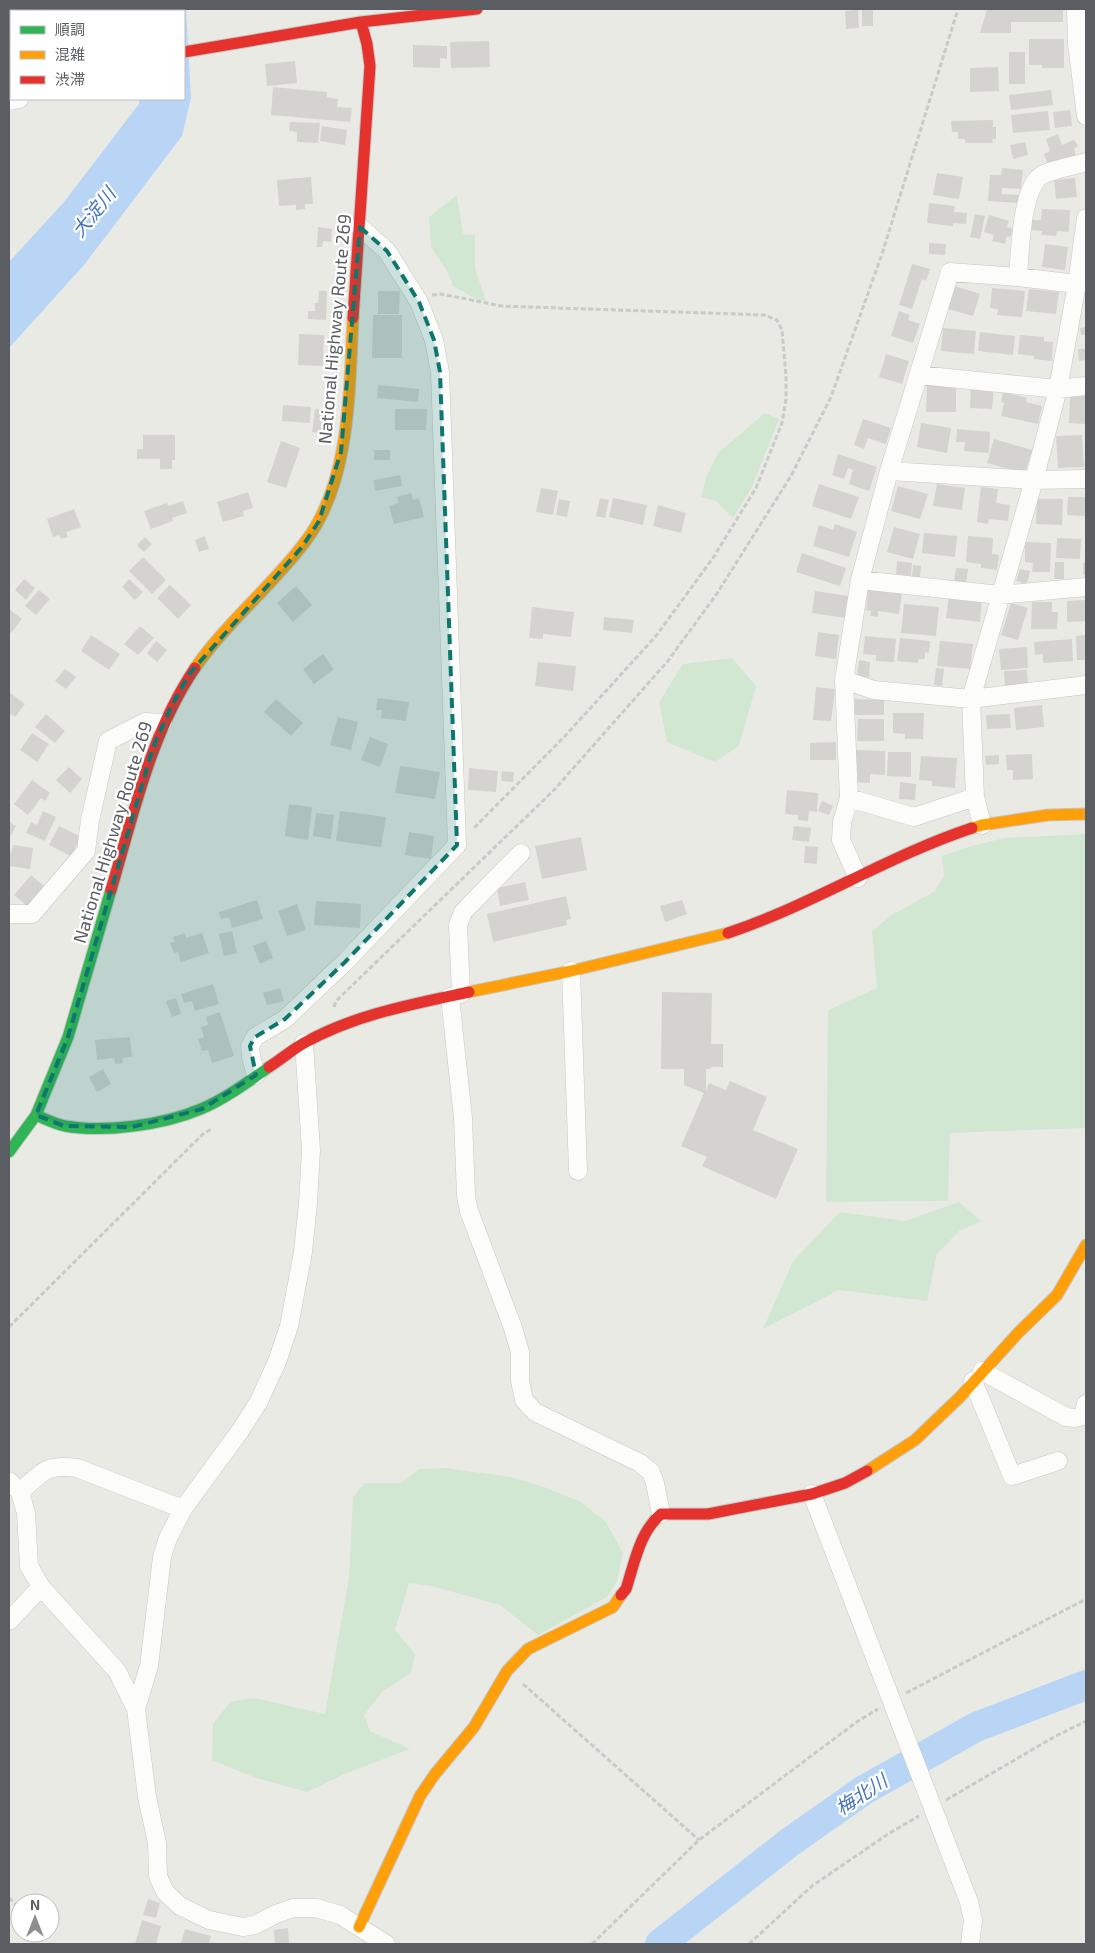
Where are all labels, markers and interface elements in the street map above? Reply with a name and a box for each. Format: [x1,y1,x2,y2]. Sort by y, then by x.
legend [10,10,185,100]
text: 順調 [55,20,85,38]
text: 混雑 [55,45,85,63]
text: 渋滞 [55,70,85,88]
water label: 大淀川 [66,181,121,241]
street label: National Highway Route 269 [313,213,355,445]
street label: National Highway Route 269 [68,718,156,946]
water label: 梅北川 [831,1768,893,1819]
north arrow [10,1893,60,1943]
text: N [30,1896,40,1913]

